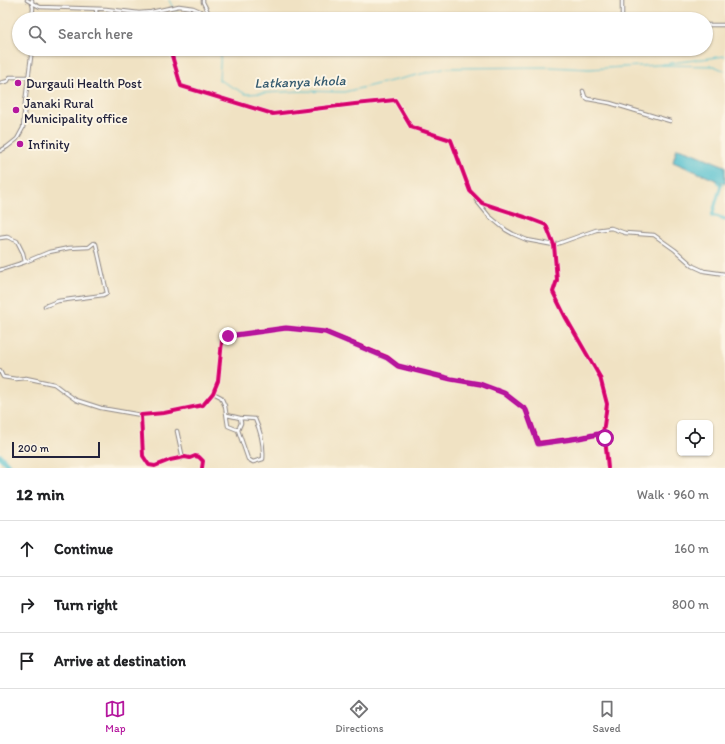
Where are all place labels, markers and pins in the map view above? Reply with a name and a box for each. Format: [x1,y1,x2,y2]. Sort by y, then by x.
place label: Durgauli Health Post [26,76,142,91]
marker: Durgauli Health Post [13,78,23,88]
place label: Janaki Rural Municipality office [24,96,128,126]
marker: Janaki Rural Municipality office [11,105,21,115]
place label: Infinity [28,137,70,152]
marker: Infinity [15,139,25,149]

